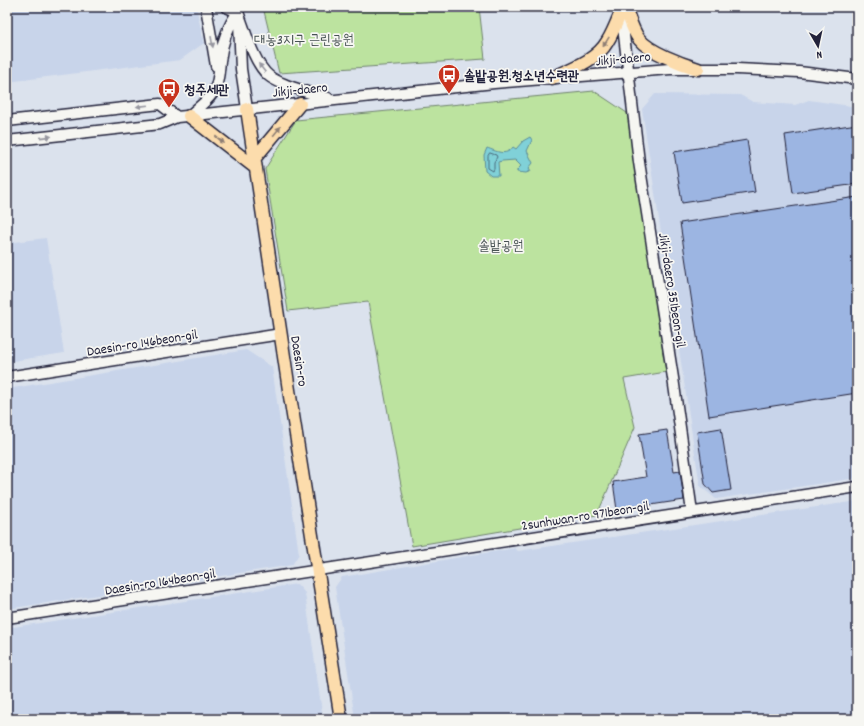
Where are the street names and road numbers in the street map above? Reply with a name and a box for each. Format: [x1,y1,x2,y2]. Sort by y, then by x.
street label: Jikji-daero [595,48,652,72]
street label: Jikji-daero [272,78,329,104]
street label: Jikji-daero 351beon-gil [652,232,690,350]
street label: Daesin-ro 146beon-gil [86,325,200,363]
street label: Daesin-ro [284,335,312,388]
street label: 2sunhwan-ro 971beon-gil [520,497,651,537]
street label: Daesin-ro 164beon-gil [104,564,218,602]

